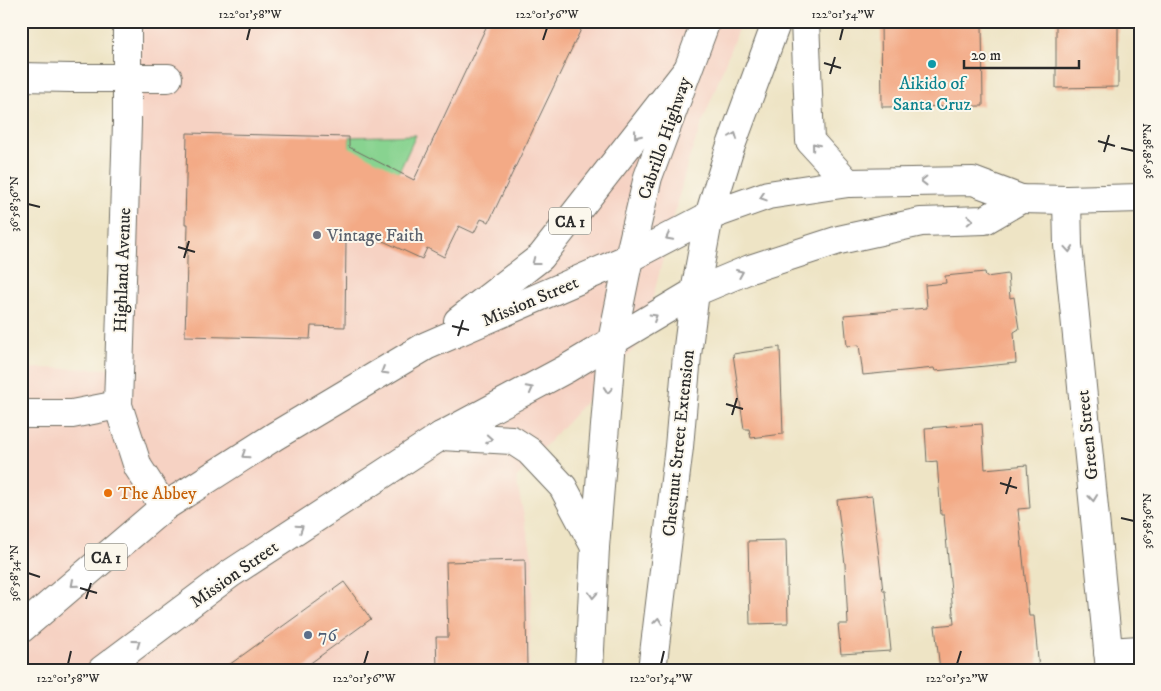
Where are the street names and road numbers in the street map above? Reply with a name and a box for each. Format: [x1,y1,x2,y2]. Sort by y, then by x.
street label: Cabrillo Highway [634,74,696,202]
street label: Highland Avenue [110,207,136,333]
road number: CA 1 [549,208,591,235]
street label: Mission Street [479,272,582,332]
street label: Chestnut Street Extension [658,348,700,538]
street label: Green Street [1072,389,1104,481]
street label: Mission Street [186,536,283,613]
road number: CA 1 [85,544,127,570]

